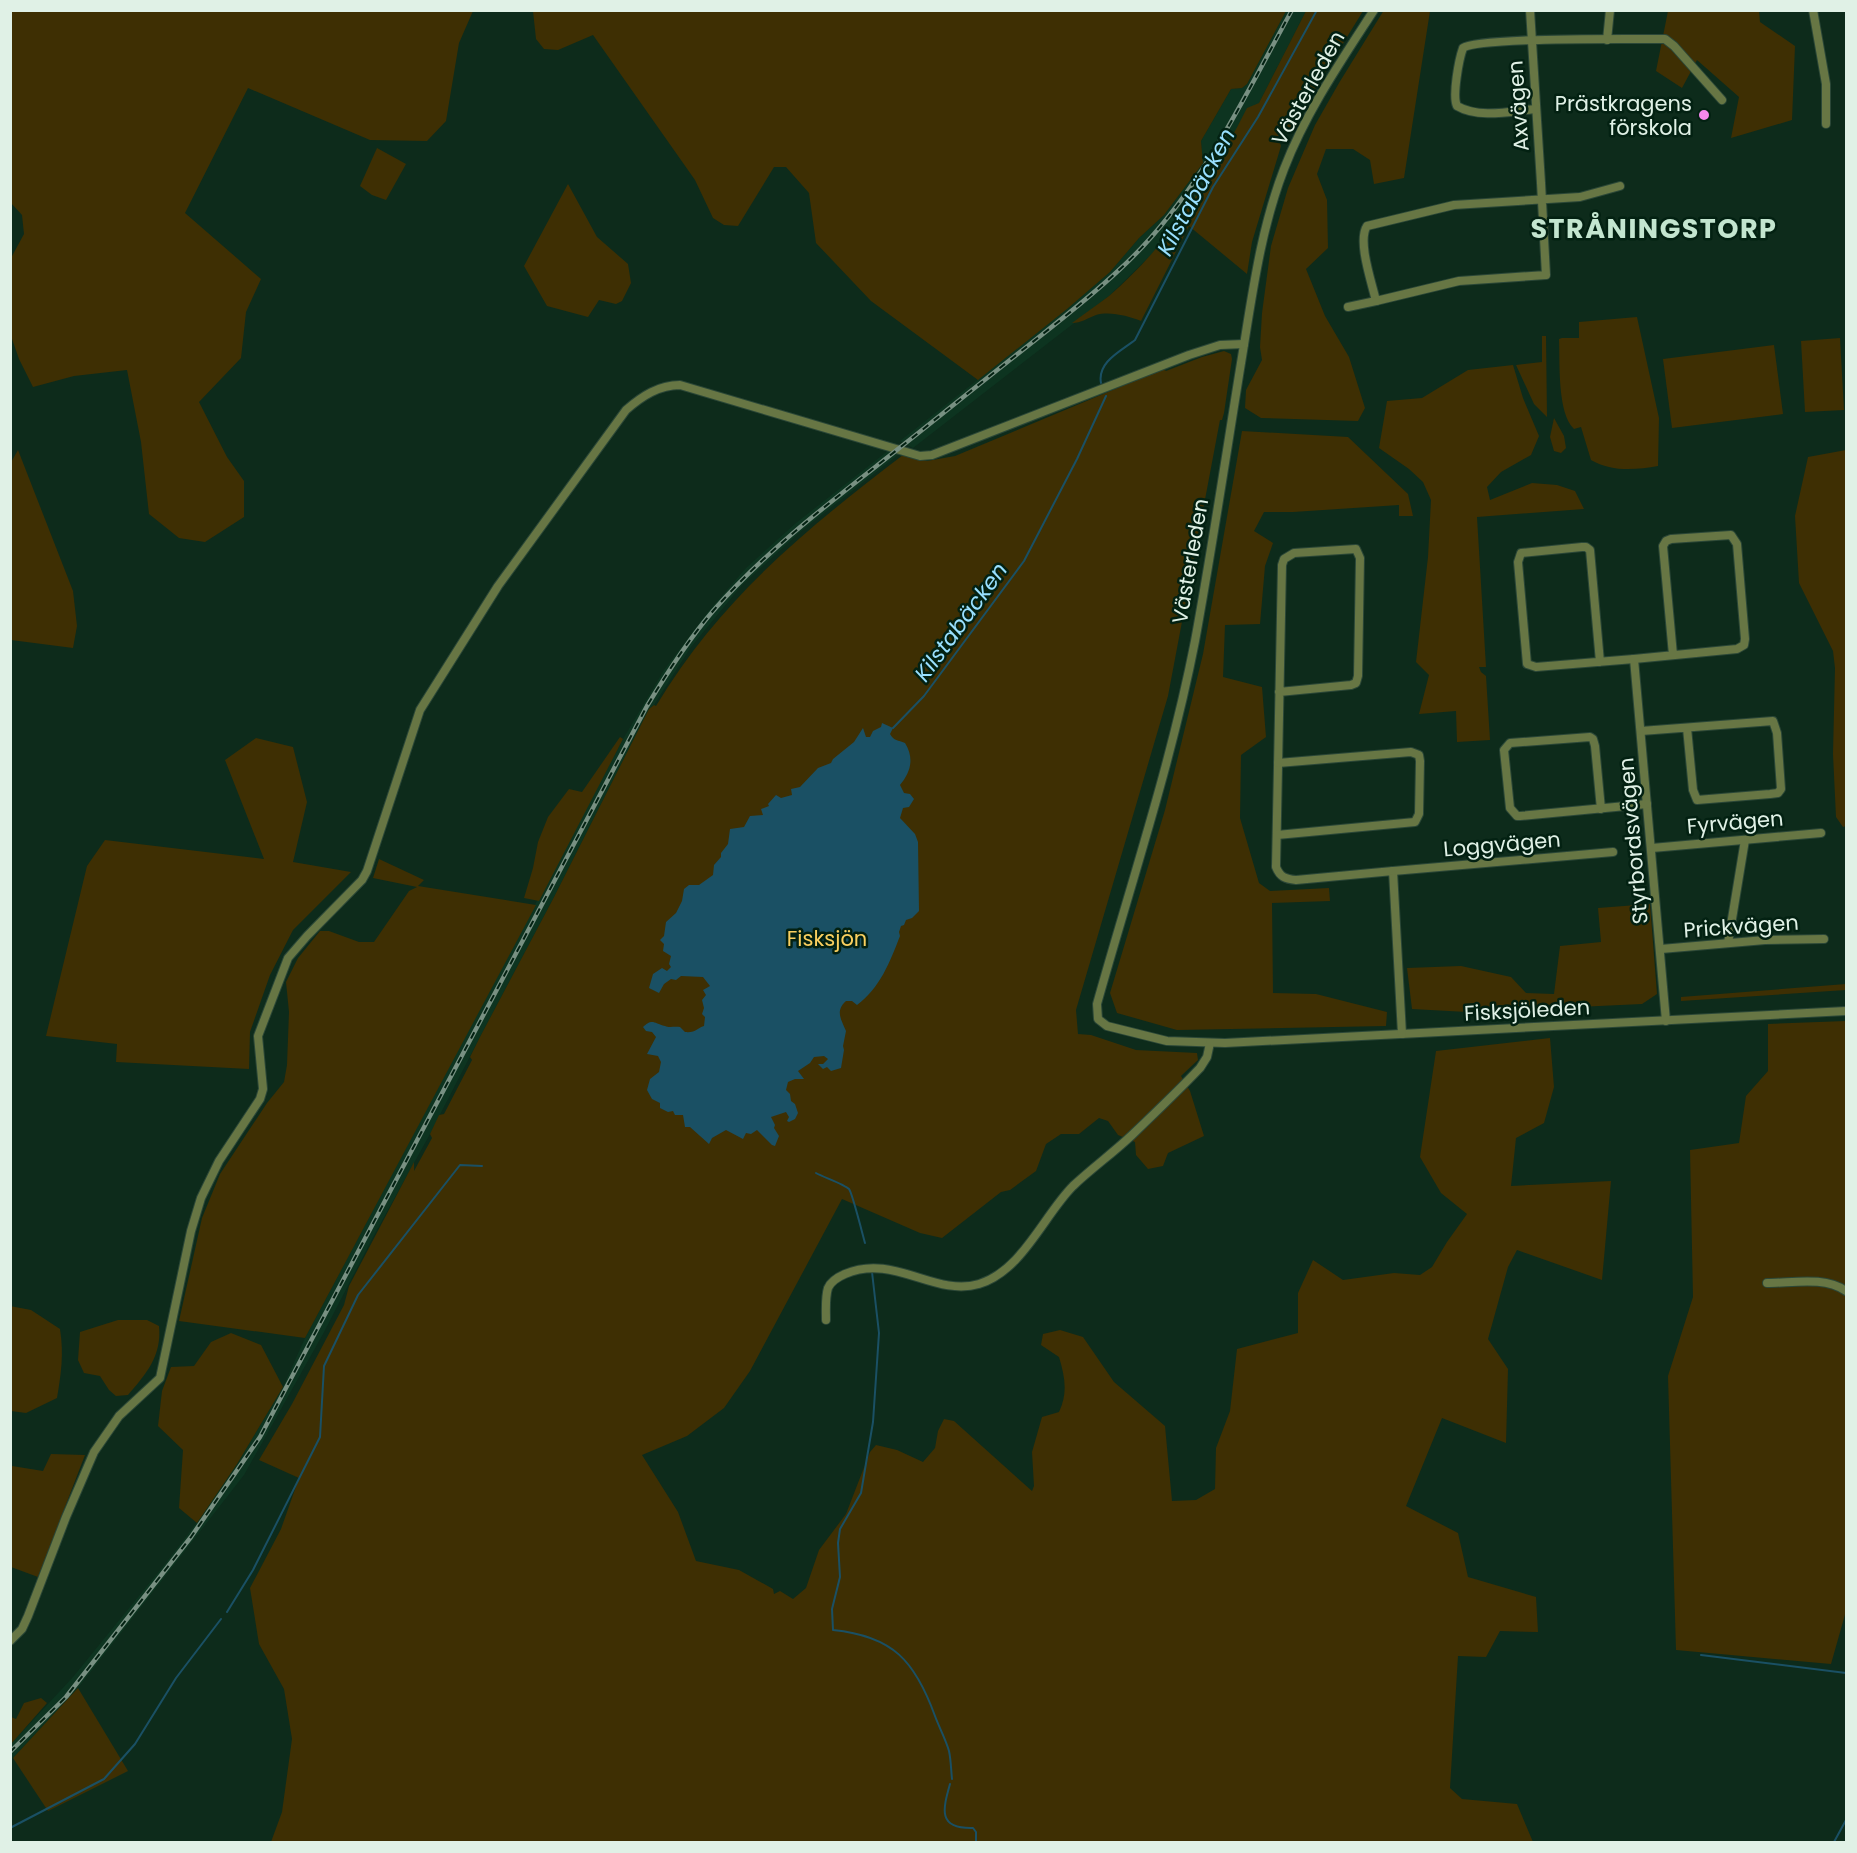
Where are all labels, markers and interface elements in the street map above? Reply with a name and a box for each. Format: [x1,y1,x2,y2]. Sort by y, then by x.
street label: Västerleden [1265,26,1351,150]
street label: Axvägen [1500,60,1536,152]
place label: Prästkragens förskola [1555,89,1692,142]
marker: Prästkragens förskola [1697,108,1711,122]
water label: Kilstabäcken [1149,123,1243,261]
district label: STRÅNINGSTORP [1531,210,1777,247]
street label: Västerleden [1165,496,1215,626]
water label: Kilstabäcken [907,556,1015,688]
street label: Styrbordsvägen [1611,757,1655,925]
street label: Fyrvägen [1685,803,1785,841]
street label: Loggvägen [1442,824,1562,864]
street label: Prickvägen [1682,908,1800,944]
park label: Fisksjön [787,924,867,953]
street label: Fisksjöleden [1463,992,1591,1028]

